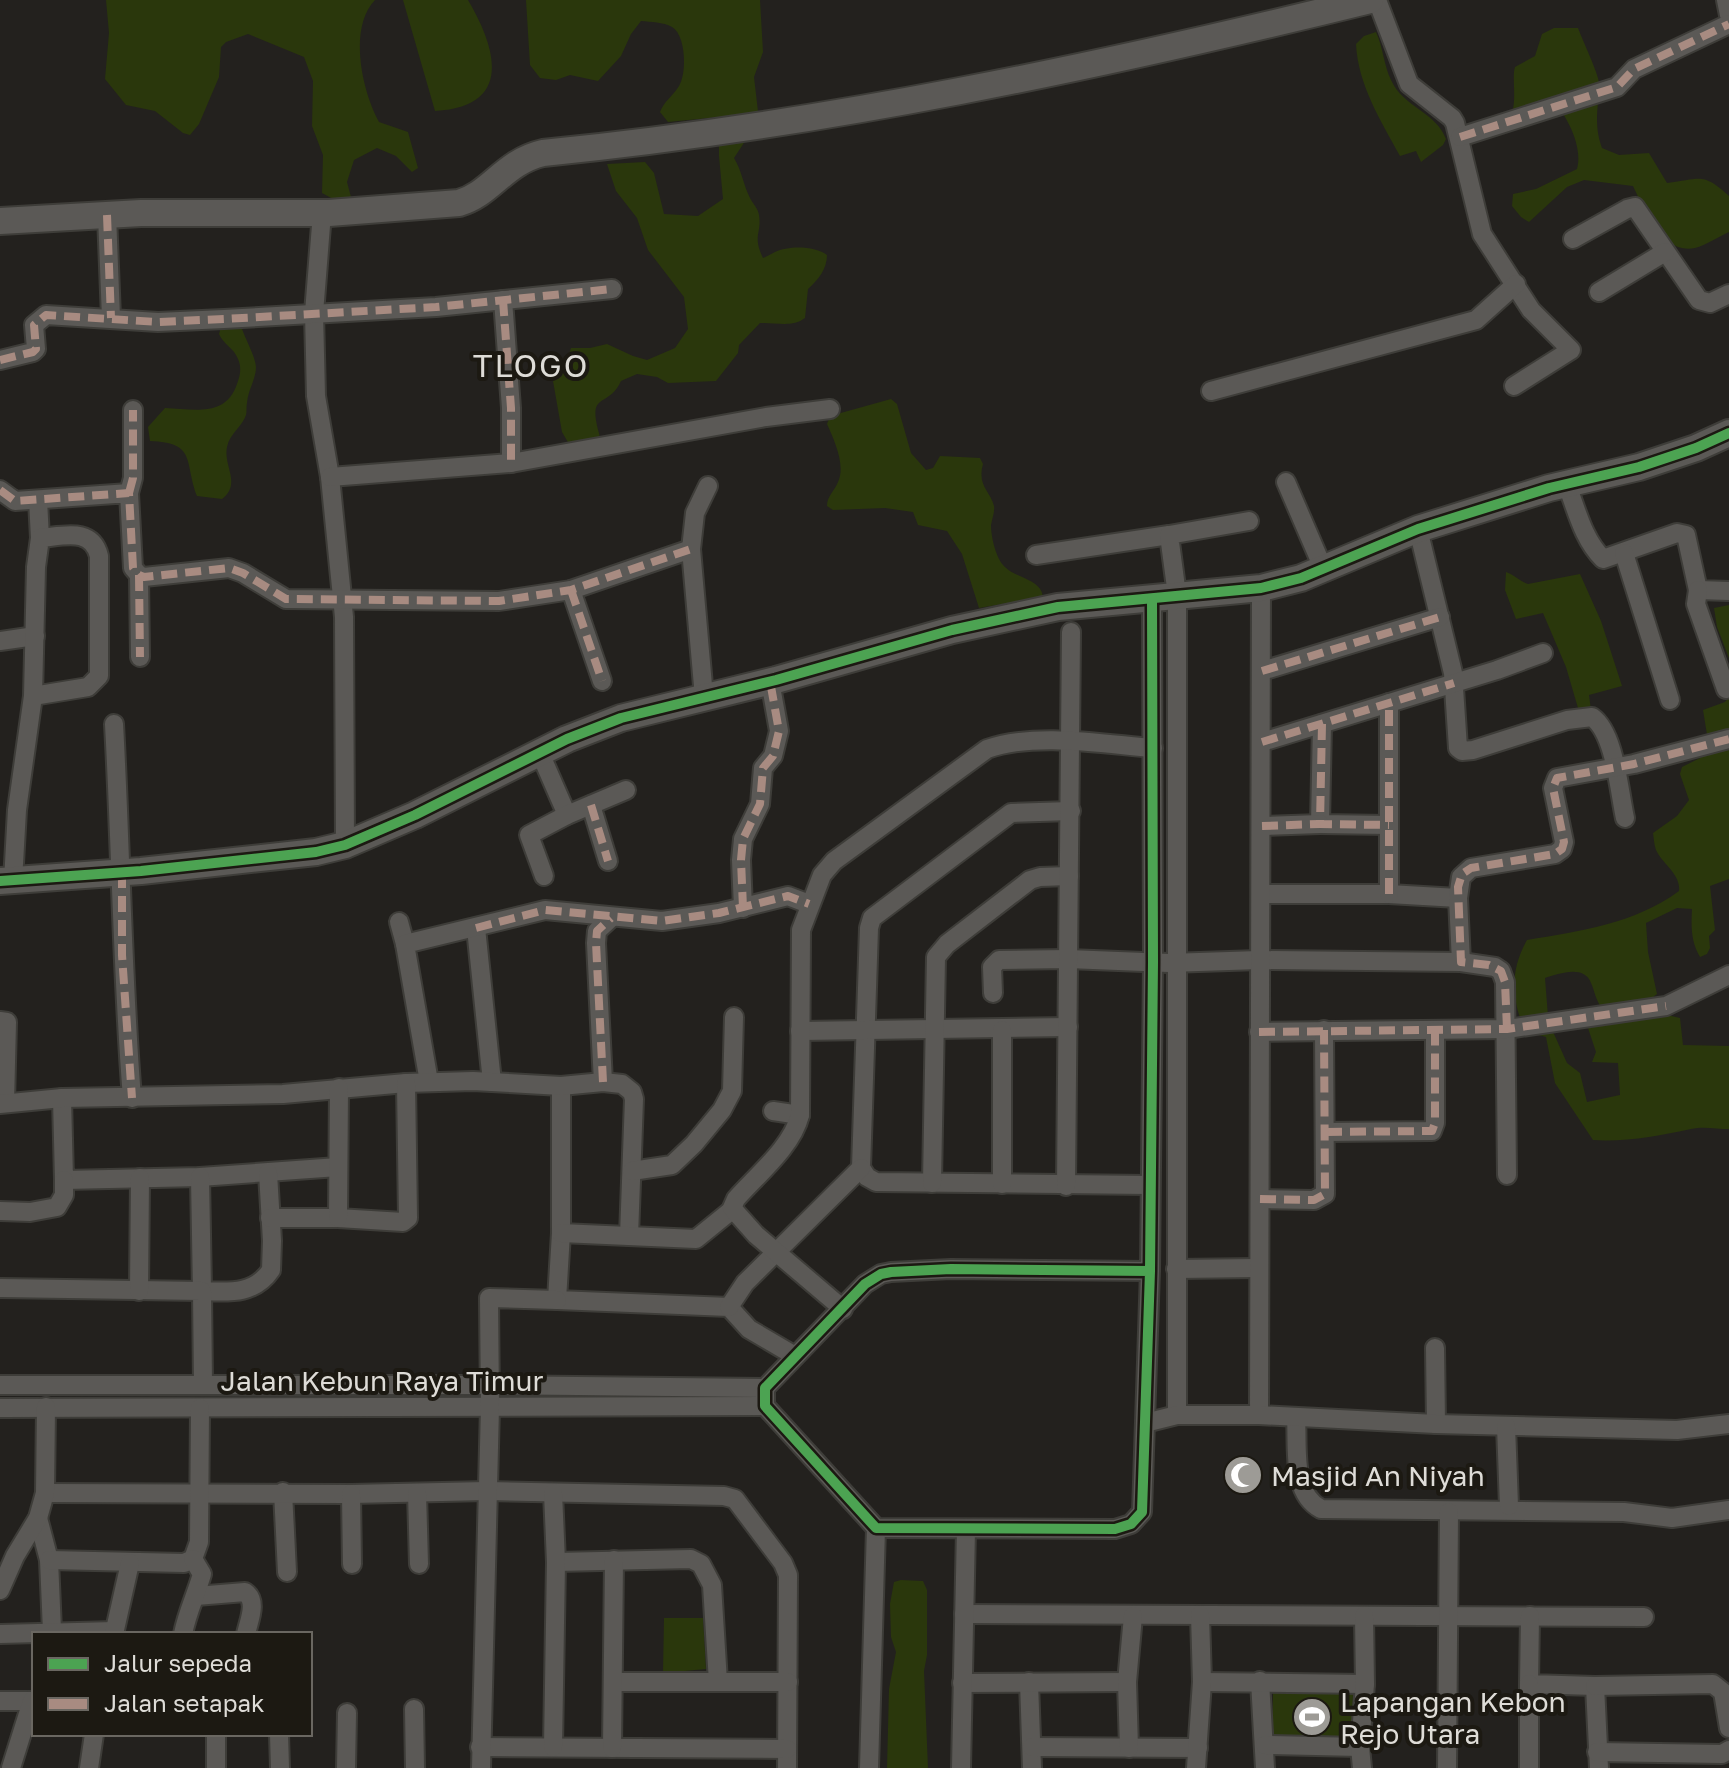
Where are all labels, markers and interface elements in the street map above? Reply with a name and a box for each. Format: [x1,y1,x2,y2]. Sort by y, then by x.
district label: TLOGO [473,346,589,384]
street label: Jalan Kebun Raya Timur [221,1364,544,1397]
mosque icon: Masjid An Niyah [1222,1454,1264,1496]
place label: Masjid An Niyah [1271,1459,1485,1492]
legend [32,1632,312,1736]
text: Jalur sepeda [104,1648,252,1677]
place label: Lapangan Kebon Rejo Utara [1340,1685,1566,1750]
text: Jalan setapak [104,1688,265,1717]
sports icon: Lapangan Kebon Rejo Utara [1291,1696,1333,1738]

